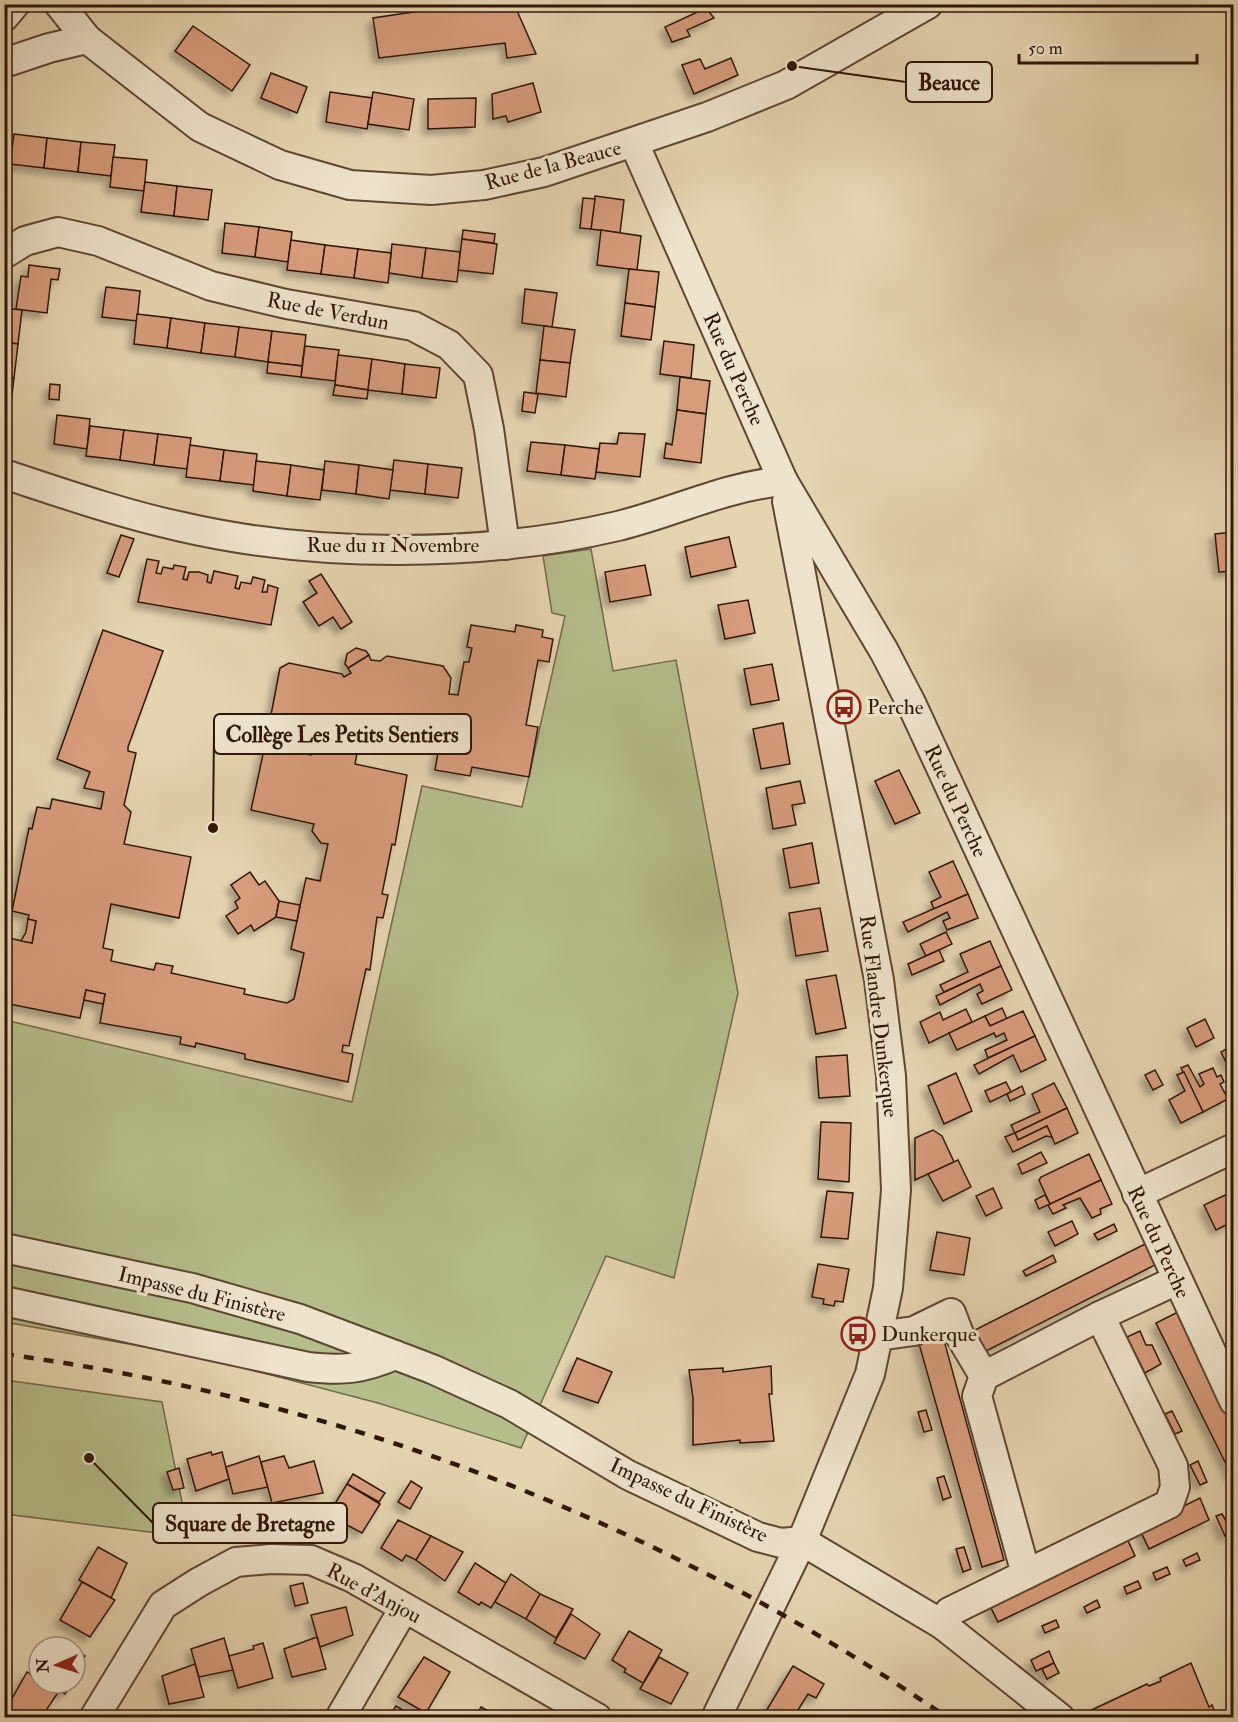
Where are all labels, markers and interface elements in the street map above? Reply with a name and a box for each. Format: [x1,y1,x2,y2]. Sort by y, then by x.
scale bar [1019,27,1198,65]
text: 50 m [1028,37,1063,60]
callout: Beauce [906,62,992,102]
text: Beauce [918,69,981,97]
street label: Rue de la Beauce [482,134,625,197]
street label: Rue de Verdun [264,286,392,337]
street label: Rue du Perche [697,308,771,430]
street label: Rue du 11 Novembre [307,532,480,559]
bus stop icon: Perche [826,689,862,725]
place label: Perche [867,694,924,721]
callout: Collège Les Petits Sentiers [214,714,471,754]
text: Collège Les Petits Sentiers [225,721,459,750]
street label: Rue du Perche [918,741,993,862]
street label: Rue Flandre Dunkerque [853,913,904,1119]
street label: Rue du Perche [1121,1182,1196,1303]
street label: Impasse du Finistère [115,1261,289,1328]
bus stop icon: Dunkerque [840,1316,876,1352]
place label: Dunkerque [881,1321,977,1348]
street label: Impasse du Finistère [605,1452,772,1549]
callout: Square de Bretagne [153,1503,347,1543]
text: Square de Bretagne [165,1510,336,1539]
street label: Rue d'Anjou [322,1557,426,1630]
north arrow [27,1635,87,1695]
text: N [33,1657,53,1674]

